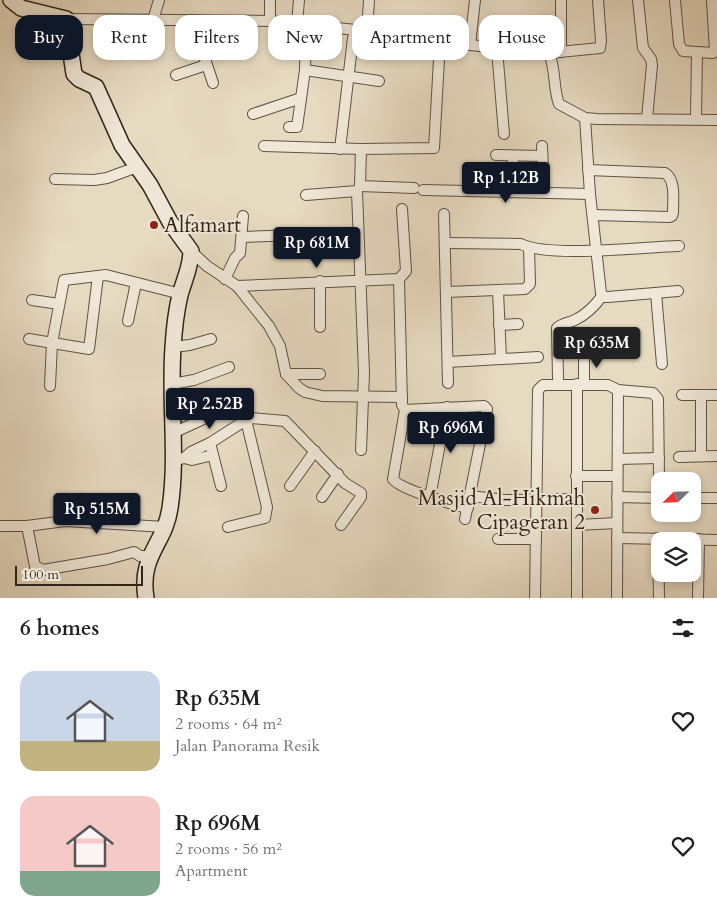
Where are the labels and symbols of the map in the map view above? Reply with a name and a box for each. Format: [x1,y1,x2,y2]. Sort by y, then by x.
pin: Rp 1.12B [454,162,558,204]
place label: Alfamart [164,211,241,240]
marker: Alfamart [148,219,160,231]
pin: Rp 681M [271,226,363,269]
pin: Rp 635M [551,326,643,369]
pin: Rp 2.52B [158,388,262,430]
pin: Rp 696M [405,412,497,454]
north arrow [651,472,701,522]
place label: Masjid Al-Hikmah Cipageran 2 [418,484,585,537]
pin: Rp 515M [51,492,143,535]
marker: Masjid Al-Hikmah Cipageran 2 [589,504,601,516]
scale bar [15,563,142,586]

